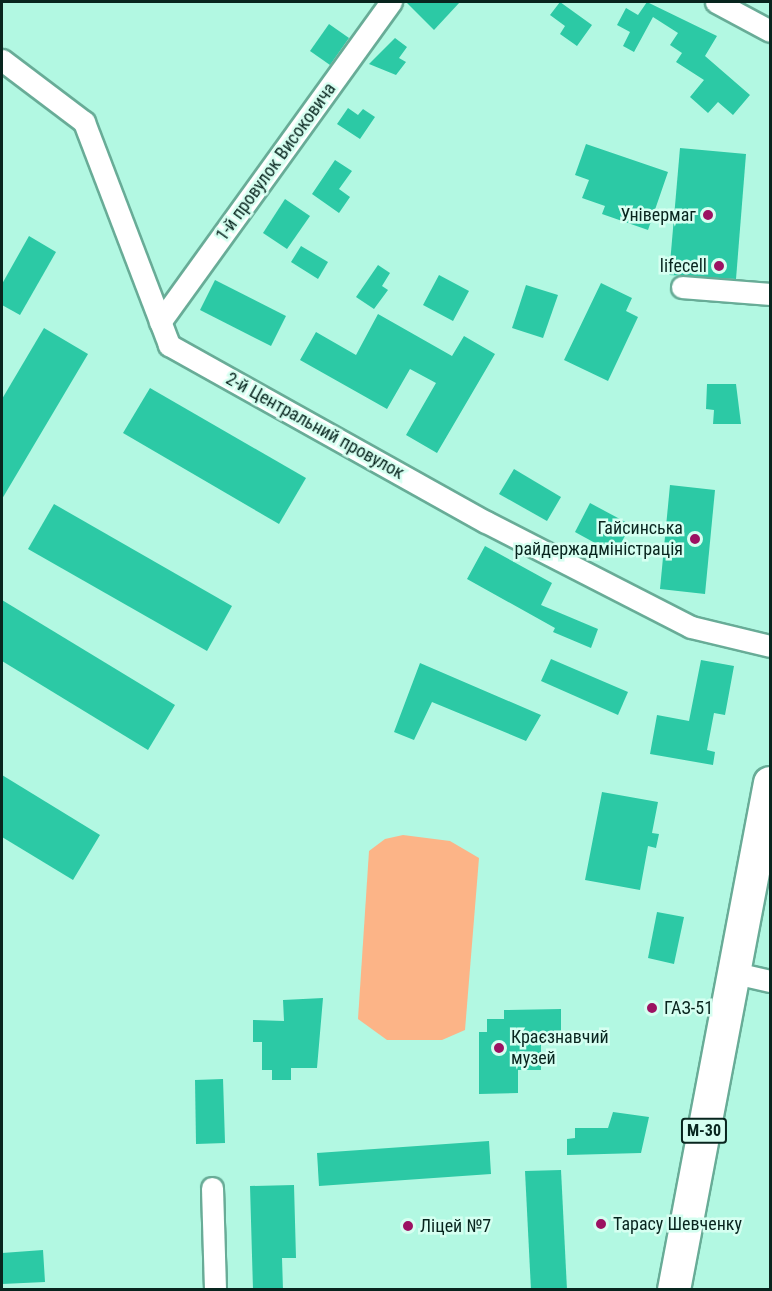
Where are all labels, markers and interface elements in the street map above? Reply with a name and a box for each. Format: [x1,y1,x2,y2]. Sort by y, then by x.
street label: 1-й провулок Високовича [211,79,341,245]
place label: Універмаг [620,204,696,226]
marker: Універмаг [701,208,715,222]
place label: lifecell [660,255,707,277]
marker: lifecell [712,259,726,273]
street label: 2-й Центральний провулок [222,368,408,484]
place label: Гайсинська райдержадміністрація [515,518,683,560]
marker: Гайсинська райдержадміністрація [688,532,702,546]
place label: ГАЗ-51 [664,997,713,1019]
marker: ГАЗ-51 [645,1001,659,1015]
place label: Краєзнавчий музей [511,1027,609,1070]
marker: Краєзнавчий музей [492,1041,506,1055]
road number: М-30 [680,1118,728,1144]
place label: Тарасу Шевченку [613,1213,742,1235]
place label: Ліцей №7 [420,1215,491,1237]
marker: Тарасу Шевченку [594,1217,608,1231]
marker: Ліцей №7 [401,1219,415,1233]

